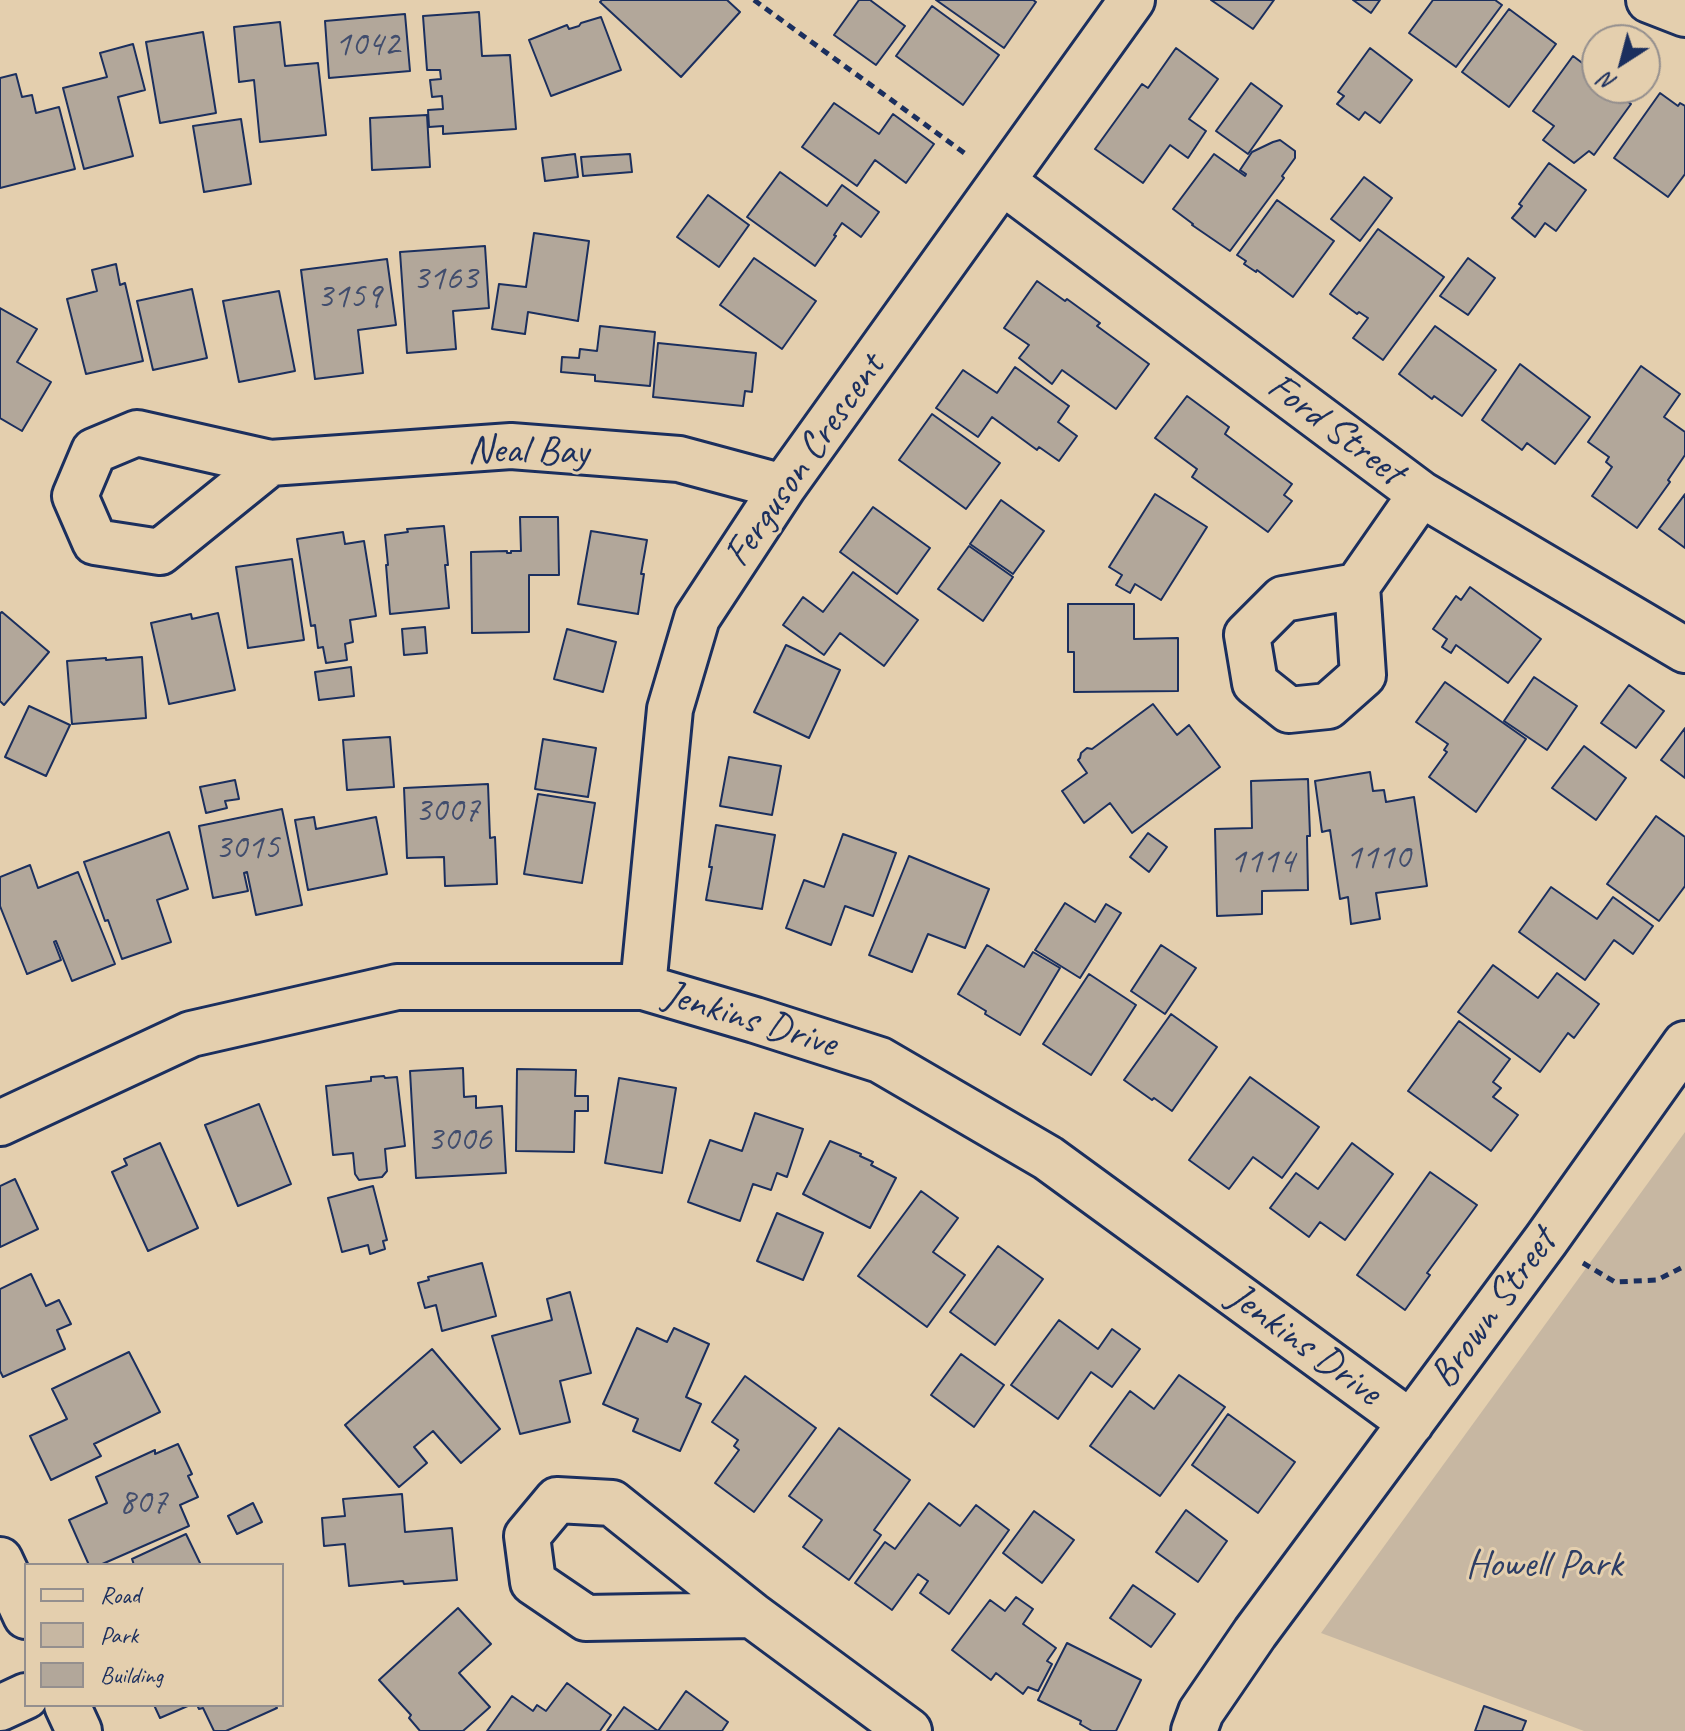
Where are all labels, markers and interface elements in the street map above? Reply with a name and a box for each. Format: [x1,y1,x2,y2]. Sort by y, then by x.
house number: 1042 [335,24,399,68]
north arrow [1581,24,1661,104]
text: N [1594,66,1622,97]
house number: 3163 [413,258,477,302]
house number: 3159 [317,276,381,320]
street label: Ferguson Crescent [714,345,896,577]
street label: Ford Street [1257,363,1413,497]
street label: Neal Bay [467,427,589,477]
house number: 3007 [415,790,479,834]
house number: 3015 [215,827,279,871]
house number: 1110 [1346,837,1410,881]
house number: 1114 [1230,841,1294,885]
street label: Jenkins Drive [658,971,842,1069]
house number: 3006 [427,1119,491,1163]
street label: Brown Street [1420,1220,1568,1398]
street label: Jenkins Drive [1218,1273,1390,1417]
house number: 807 [119,1482,167,1526]
park label: Howell Park [1466,1542,1622,1590]
legend [24,1563,284,1707]
text: Road [100,1580,140,1610]
text: Park [100,1620,138,1650]
text: Building [100,1660,163,1690]

